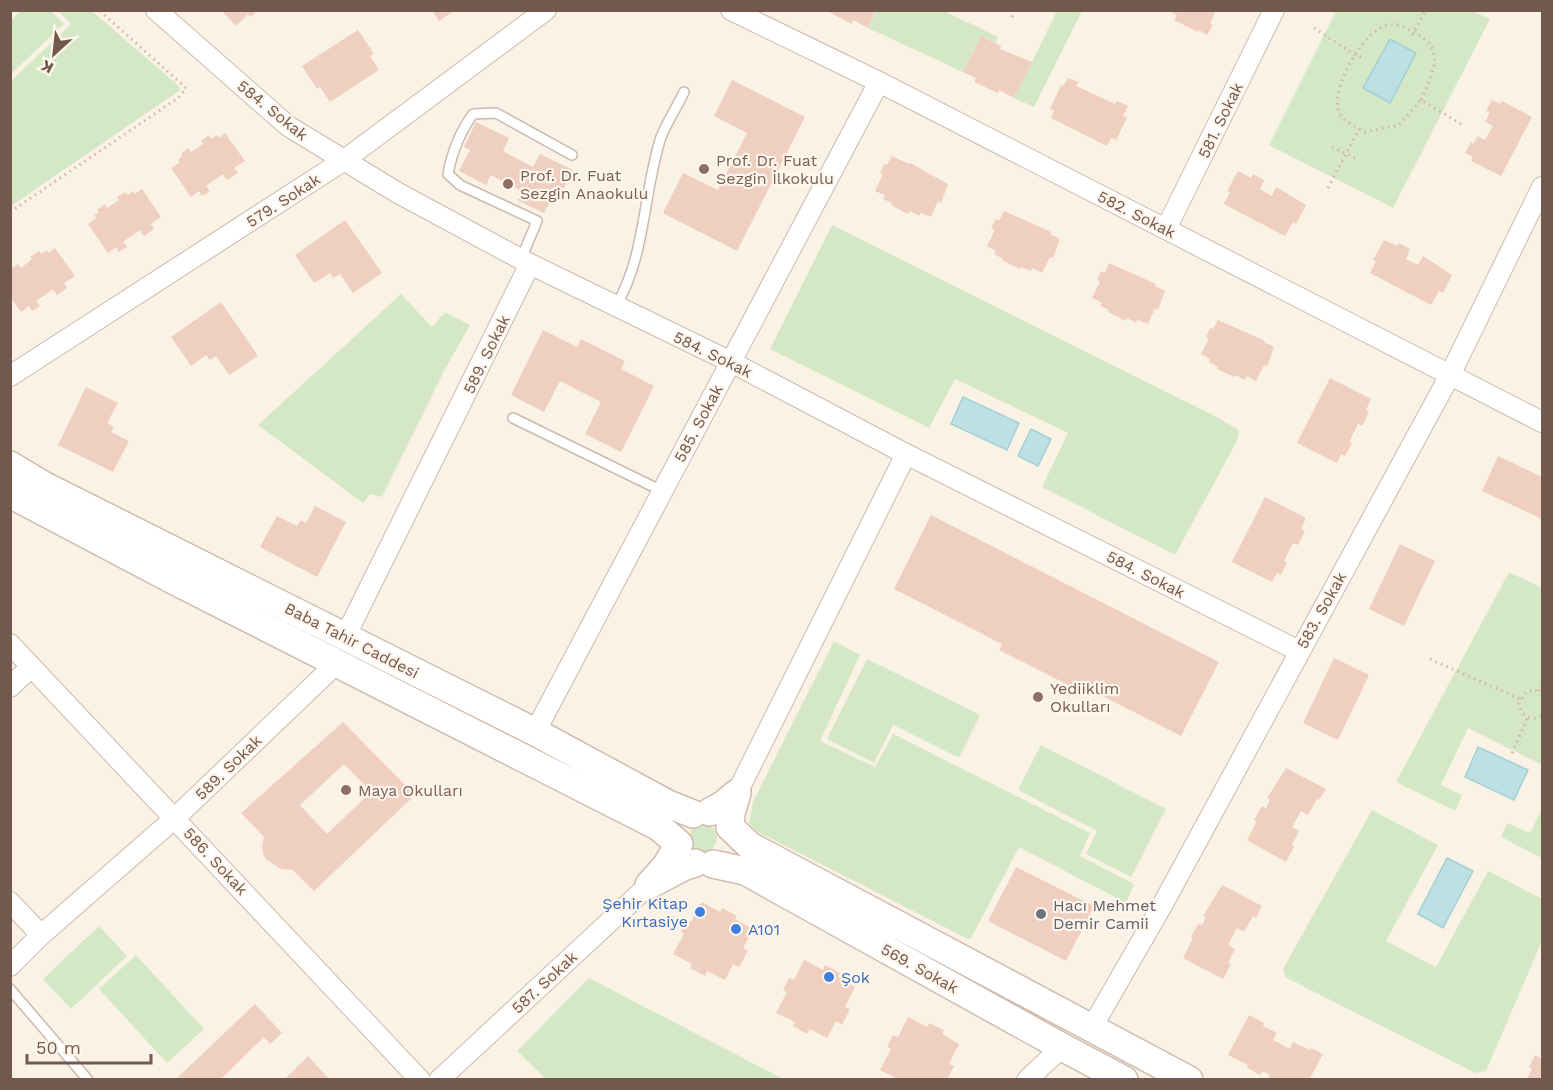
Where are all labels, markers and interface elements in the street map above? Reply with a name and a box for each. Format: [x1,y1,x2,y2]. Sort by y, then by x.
north arrow [24,24,84,84]
text: K [38,56,57,78]
street label: 584. Sokak [234,76,312,145]
street label: 581. Sokak [1194,79,1247,161]
place label: Prof. Dr. Fuat Sezgin İlkokulu [716,151,834,188]
marker: Prof. Dr. Fuat Sezgin İlkokulu [697,162,711,176]
place label: Prof. Dr. Fuat Sezgin Anaokulu [520,166,648,203]
street label: 579. Sokak [243,169,324,231]
marker: Prof. Dr. Fuat Sezgin Anaokulu [501,177,515,191]
street label: 582. Sokak [1095,187,1179,242]
street label: 589. Sokak [459,312,514,397]
street label: 584. Sokak [670,327,755,382]
street label: 585. Sokak [670,381,727,465]
street label: 584. Sokak [1103,547,1188,602]
street label: 583. Sokak [1293,569,1350,652]
street label: Baba Tahir Caddesi [281,598,422,683]
place label: Yediiklim Okulları [1050,679,1119,716]
marker: Yediiklim Okulları [1031,690,1045,704]
street label: 589. Sokak [191,731,266,804]
place label: Maya Okulları [358,781,463,800]
marker: Maya Okulları [339,783,353,797]
street label: 586. Sokak [180,824,252,899]
place label: Şehir Kitap Kırtasiye [602,894,688,931]
place label: Hacı Mehmet Demir Camii [1053,896,1156,933]
marker: Şehir Kitap Kırtasiye [693,905,707,919]
marker: Hacı Mehmet Demir Camii [1034,907,1048,921]
place label: A101 [748,920,780,939]
marker: A101 [729,922,743,936]
street label: 569. Sokak [878,939,962,997]
street label: 587. Sokak [508,947,581,1017]
place label: Şok [841,968,870,987]
marker: Şok [822,970,836,984]
scale bar [27,1027,152,1065]
text: 50 m [36,1037,81,1058]

